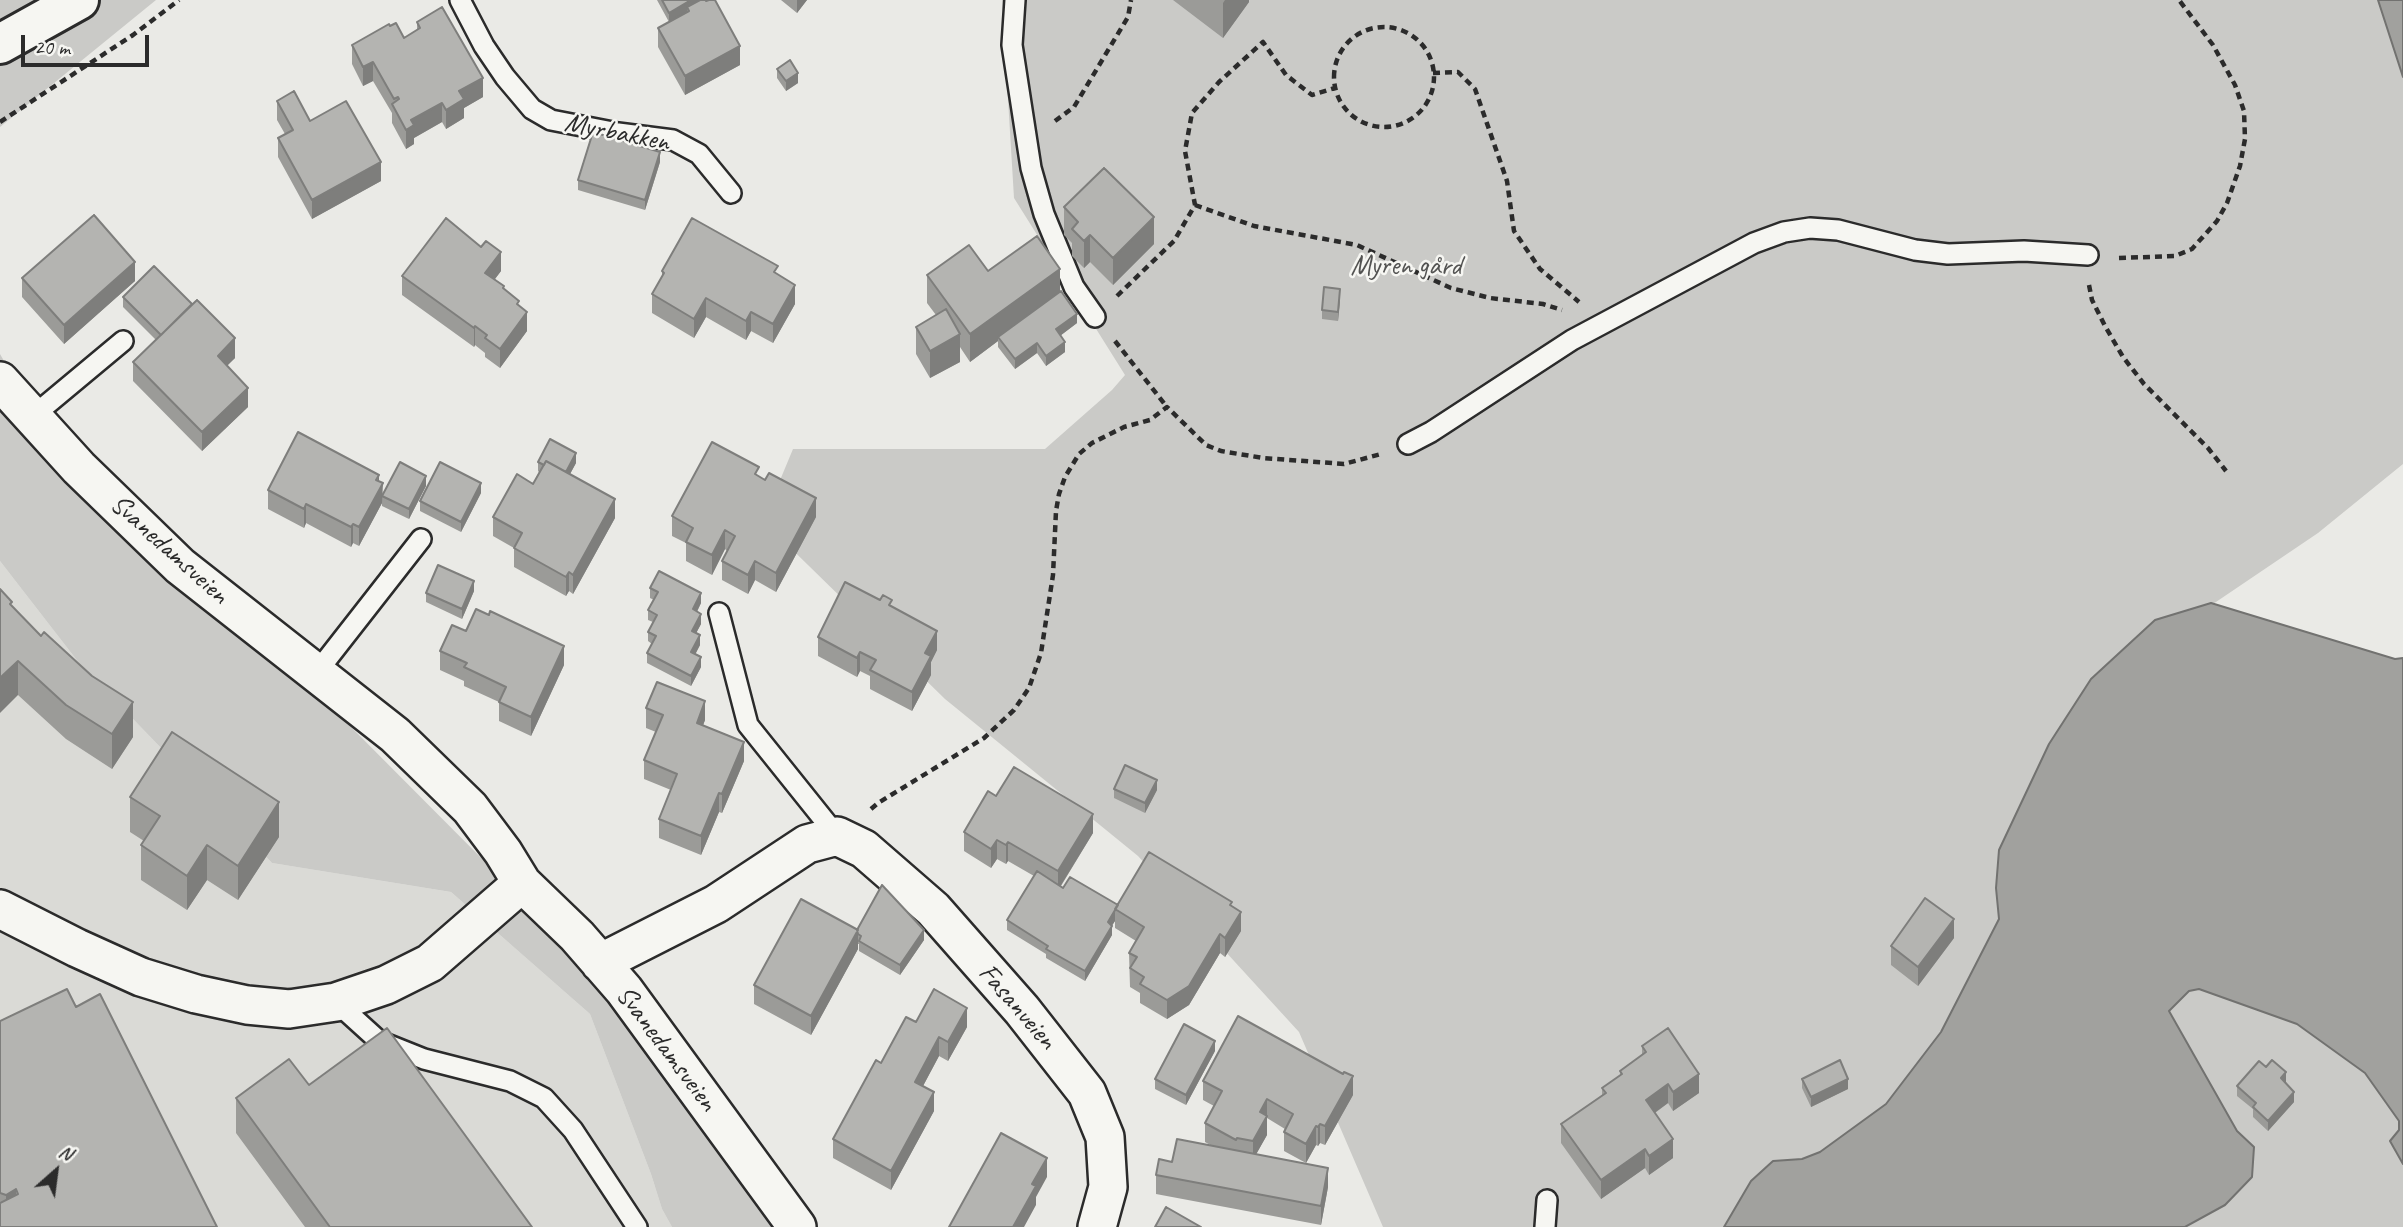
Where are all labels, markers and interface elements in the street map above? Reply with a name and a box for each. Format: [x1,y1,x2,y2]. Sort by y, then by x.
scale bar [24,21,152,65]
text: 20 m [34,34,70,60]
street label: Myrbakken [562,106,672,160]
park label: Myren gård [1350,250,1462,284]
street label: Svanedamsveien [103,488,235,612]
street label: Fasanveien [971,957,1063,1057]
street label: Svanedamsveien [608,980,724,1118]
north arrow [21,1136,91,1206]
text: N [55,1139,77,1166]

